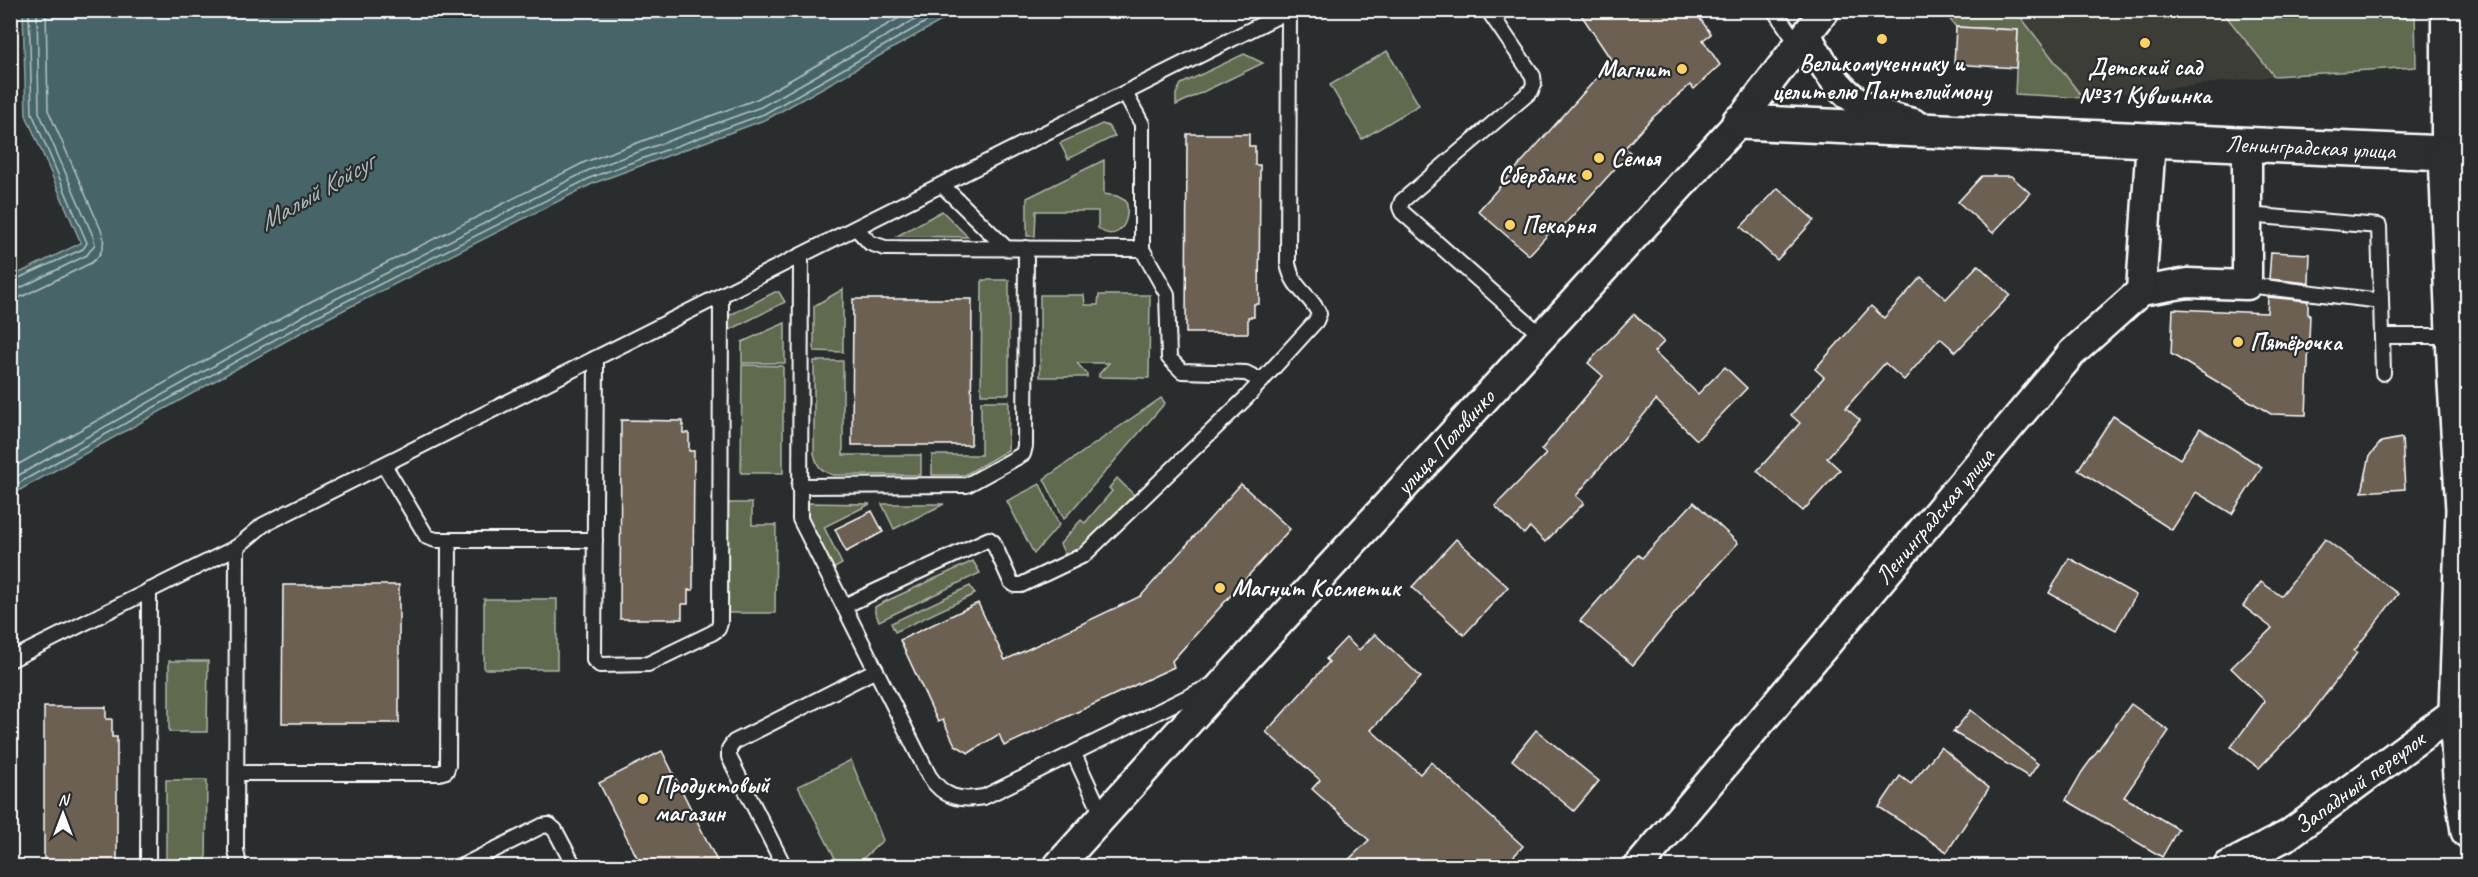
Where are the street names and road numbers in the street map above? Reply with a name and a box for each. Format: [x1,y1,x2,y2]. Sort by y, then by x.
street label: Ленинградская улица [2225,128,2397,166]
street label: улица Половинко [1387,382,1502,503]
street label: Ленинградская улица [1868,440,2002,591]
street label: Западный переулок [2288,723,2432,841]

